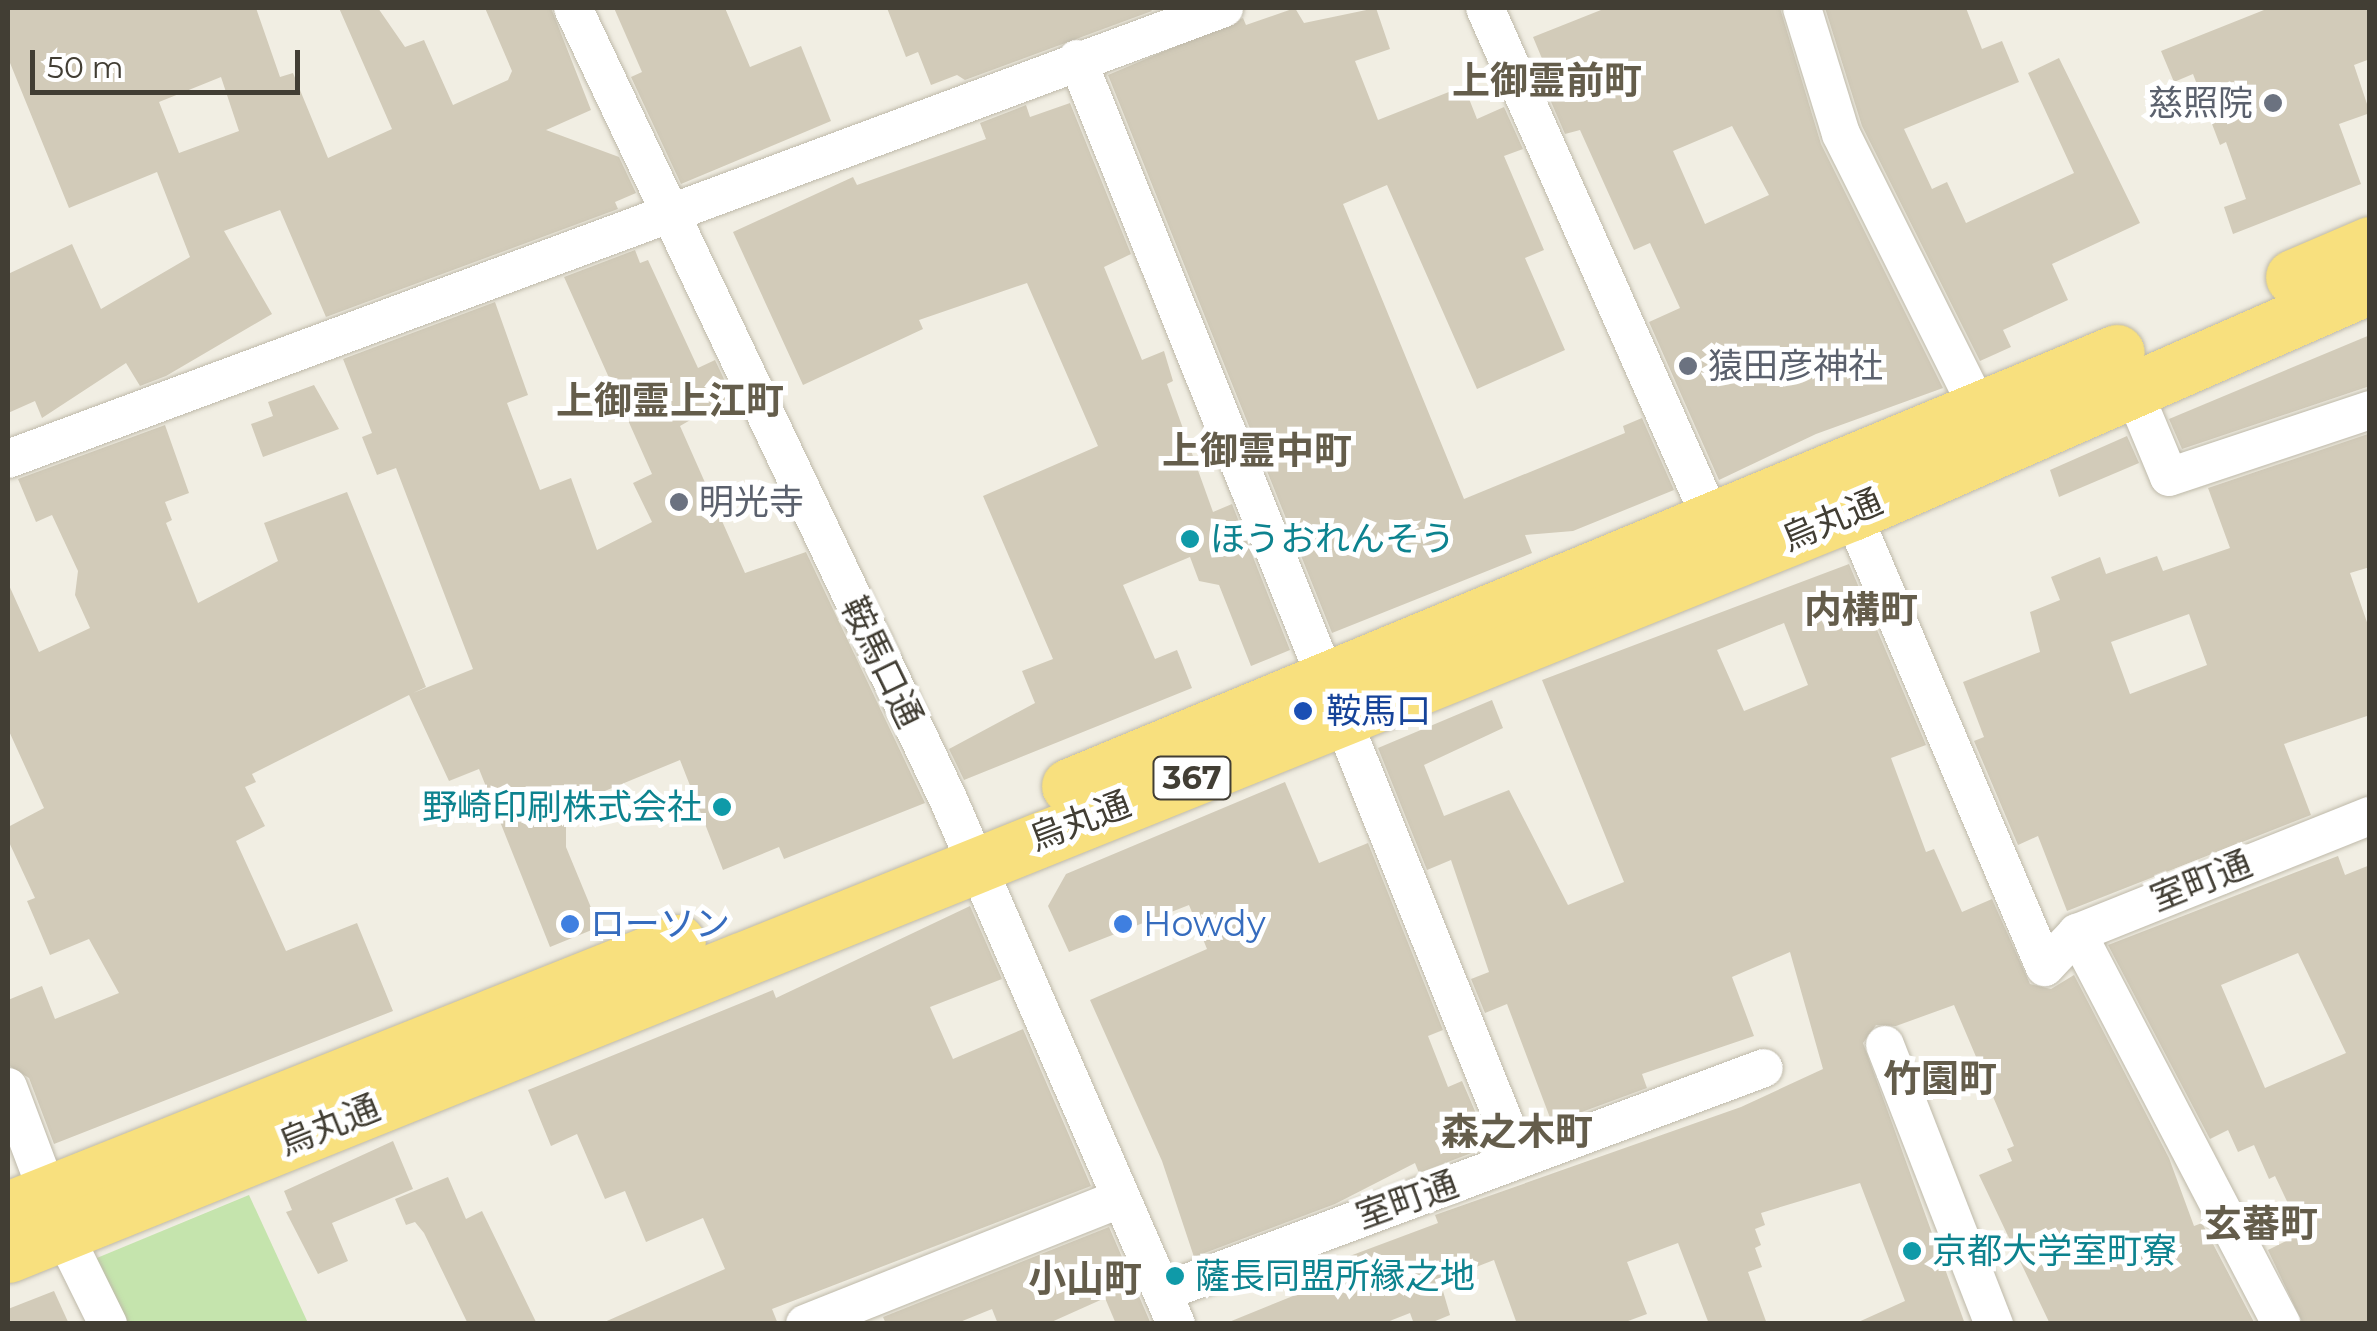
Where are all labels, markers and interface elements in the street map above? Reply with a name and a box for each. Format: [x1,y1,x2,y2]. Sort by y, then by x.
scale bar [35,30,305,92]
text: 50 m [47,49,124,86]
district label: 上御霊前町 [1452,58,1642,104]
place label: 慈照院 [2148,82,2253,124]
marker: 慈照院 [2262,92,2284,114]
place label: 猿田彦神社 [1708,345,1883,387]
marker: 猿田彦神社 [1677,355,1699,377]
district label: 上御霊上江町 [556,378,784,424]
district label: 上御霊中町 [1162,428,1352,474]
street label: 烏丸通 [1775,480,1889,560]
place label: 明光寺 [699,481,804,523]
marker: 明光寺 [668,491,690,513]
place label: ほうおれんそう [1210,518,1455,560]
marker: ほうおれんそう [1179,528,1201,550]
district label: 内構町 [1804,587,1918,633]
street label: 鞍馬口通 [832,590,932,734]
place label: 鞍馬口 [1326,690,1431,732]
marker: 鞍馬口 [1290,698,1316,724]
road number: 367 [1152,751,1232,805]
street label: 烏丸通 [1023,783,1137,859]
place label: 野崎印刷株式会社 [422,786,702,828]
marker: 野崎印刷株式会社 [711,796,733,818]
street label: 室町通 [2144,842,2258,920]
place label: ローソン [590,903,730,945]
place label: Howdy [1143,903,1266,945]
marker: ローソン [559,913,581,935]
marker: Howdy [1112,913,1134,935]
district label: 竹園町 [1883,1056,1997,1102]
street label: 烏丸通 [272,1086,386,1164]
district label: 森之木町 [1441,1109,1593,1155]
street label: 室町通 [1350,1162,1464,1238]
district label: 玄蕃町 [2204,1201,2318,1247]
place label: 京都大学室町寮 [1932,1230,2177,1272]
marker: 京都大学室町寮 [1901,1240,1923,1262]
place label: 薩長同盟所縁之地 [1195,1255,1475,1297]
district label: 小山町 [1028,1256,1142,1302]
marker: 薩長同盟所縁之地 [1164,1265,1186,1287]

